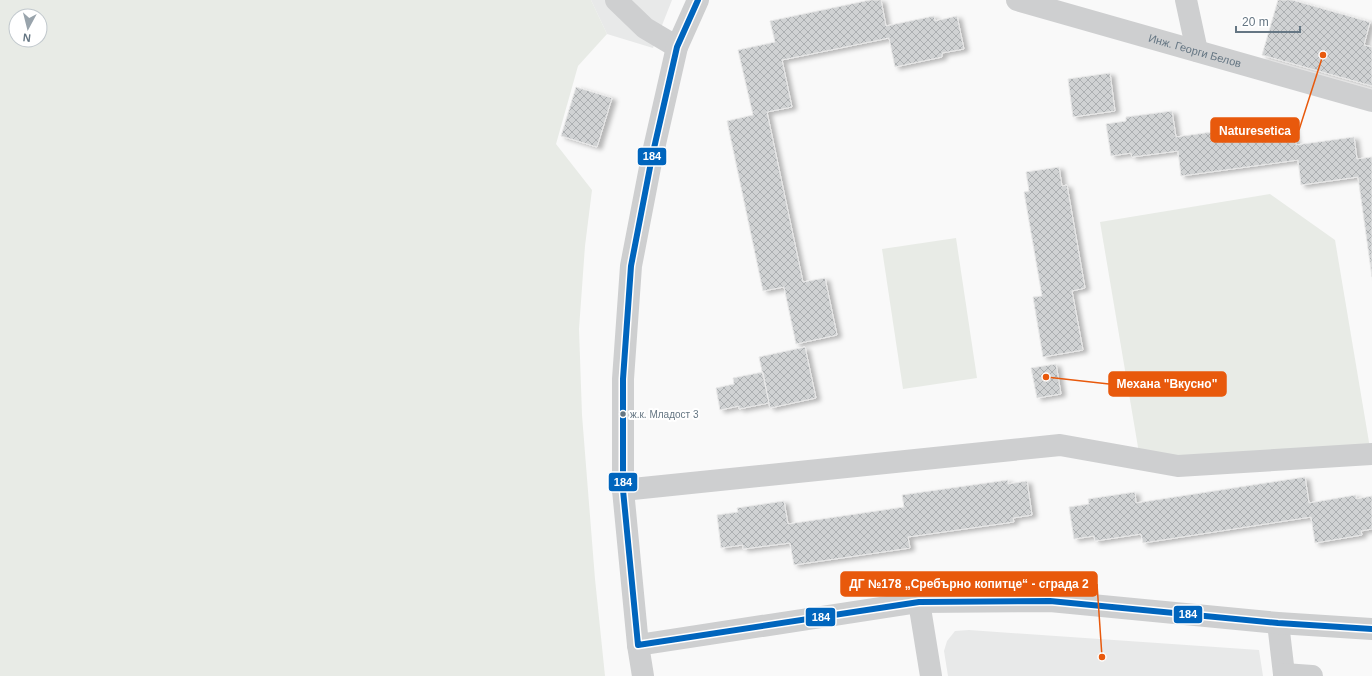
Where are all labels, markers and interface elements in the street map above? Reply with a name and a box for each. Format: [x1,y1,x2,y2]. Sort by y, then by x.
north arrow [8,8,48,48]
scale bar [1236,8,1300,34]
text: 20 m [1242,15,1269,29]
text: N [22,31,31,44]
street label: Инж. Георги Белов [1147,32,1243,70]
callout: Naturesetica [1211,118,1299,142]
text: Naturesetica [1219,124,1291,138]
line badge: 184 [637,147,667,166]
text: 184 [643,150,662,162]
callout: Механа "Вкусно" [1109,372,1226,396]
text: Механа "Вкусно" [1117,377,1217,391]
marker: ж.к. Младост 3 [618,409,628,419]
place label: ж.к. Младост 3 [630,409,699,420]
line badge: 184 [608,472,638,492]
text: 184 [614,476,633,488]
callout: ДГ №178 „Сребърно копитце“ - сграда 2 [841,572,1097,596]
text: ДГ №178 „Сребърно копитце“ - сграда 2 [849,577,1089,591]
line badge: 184 [1173,605,1203,624]
line badge: 184 [805,607,836,627]
text: 184 [1179,608,1198,620]
text: 184 [812,611,831,623]

